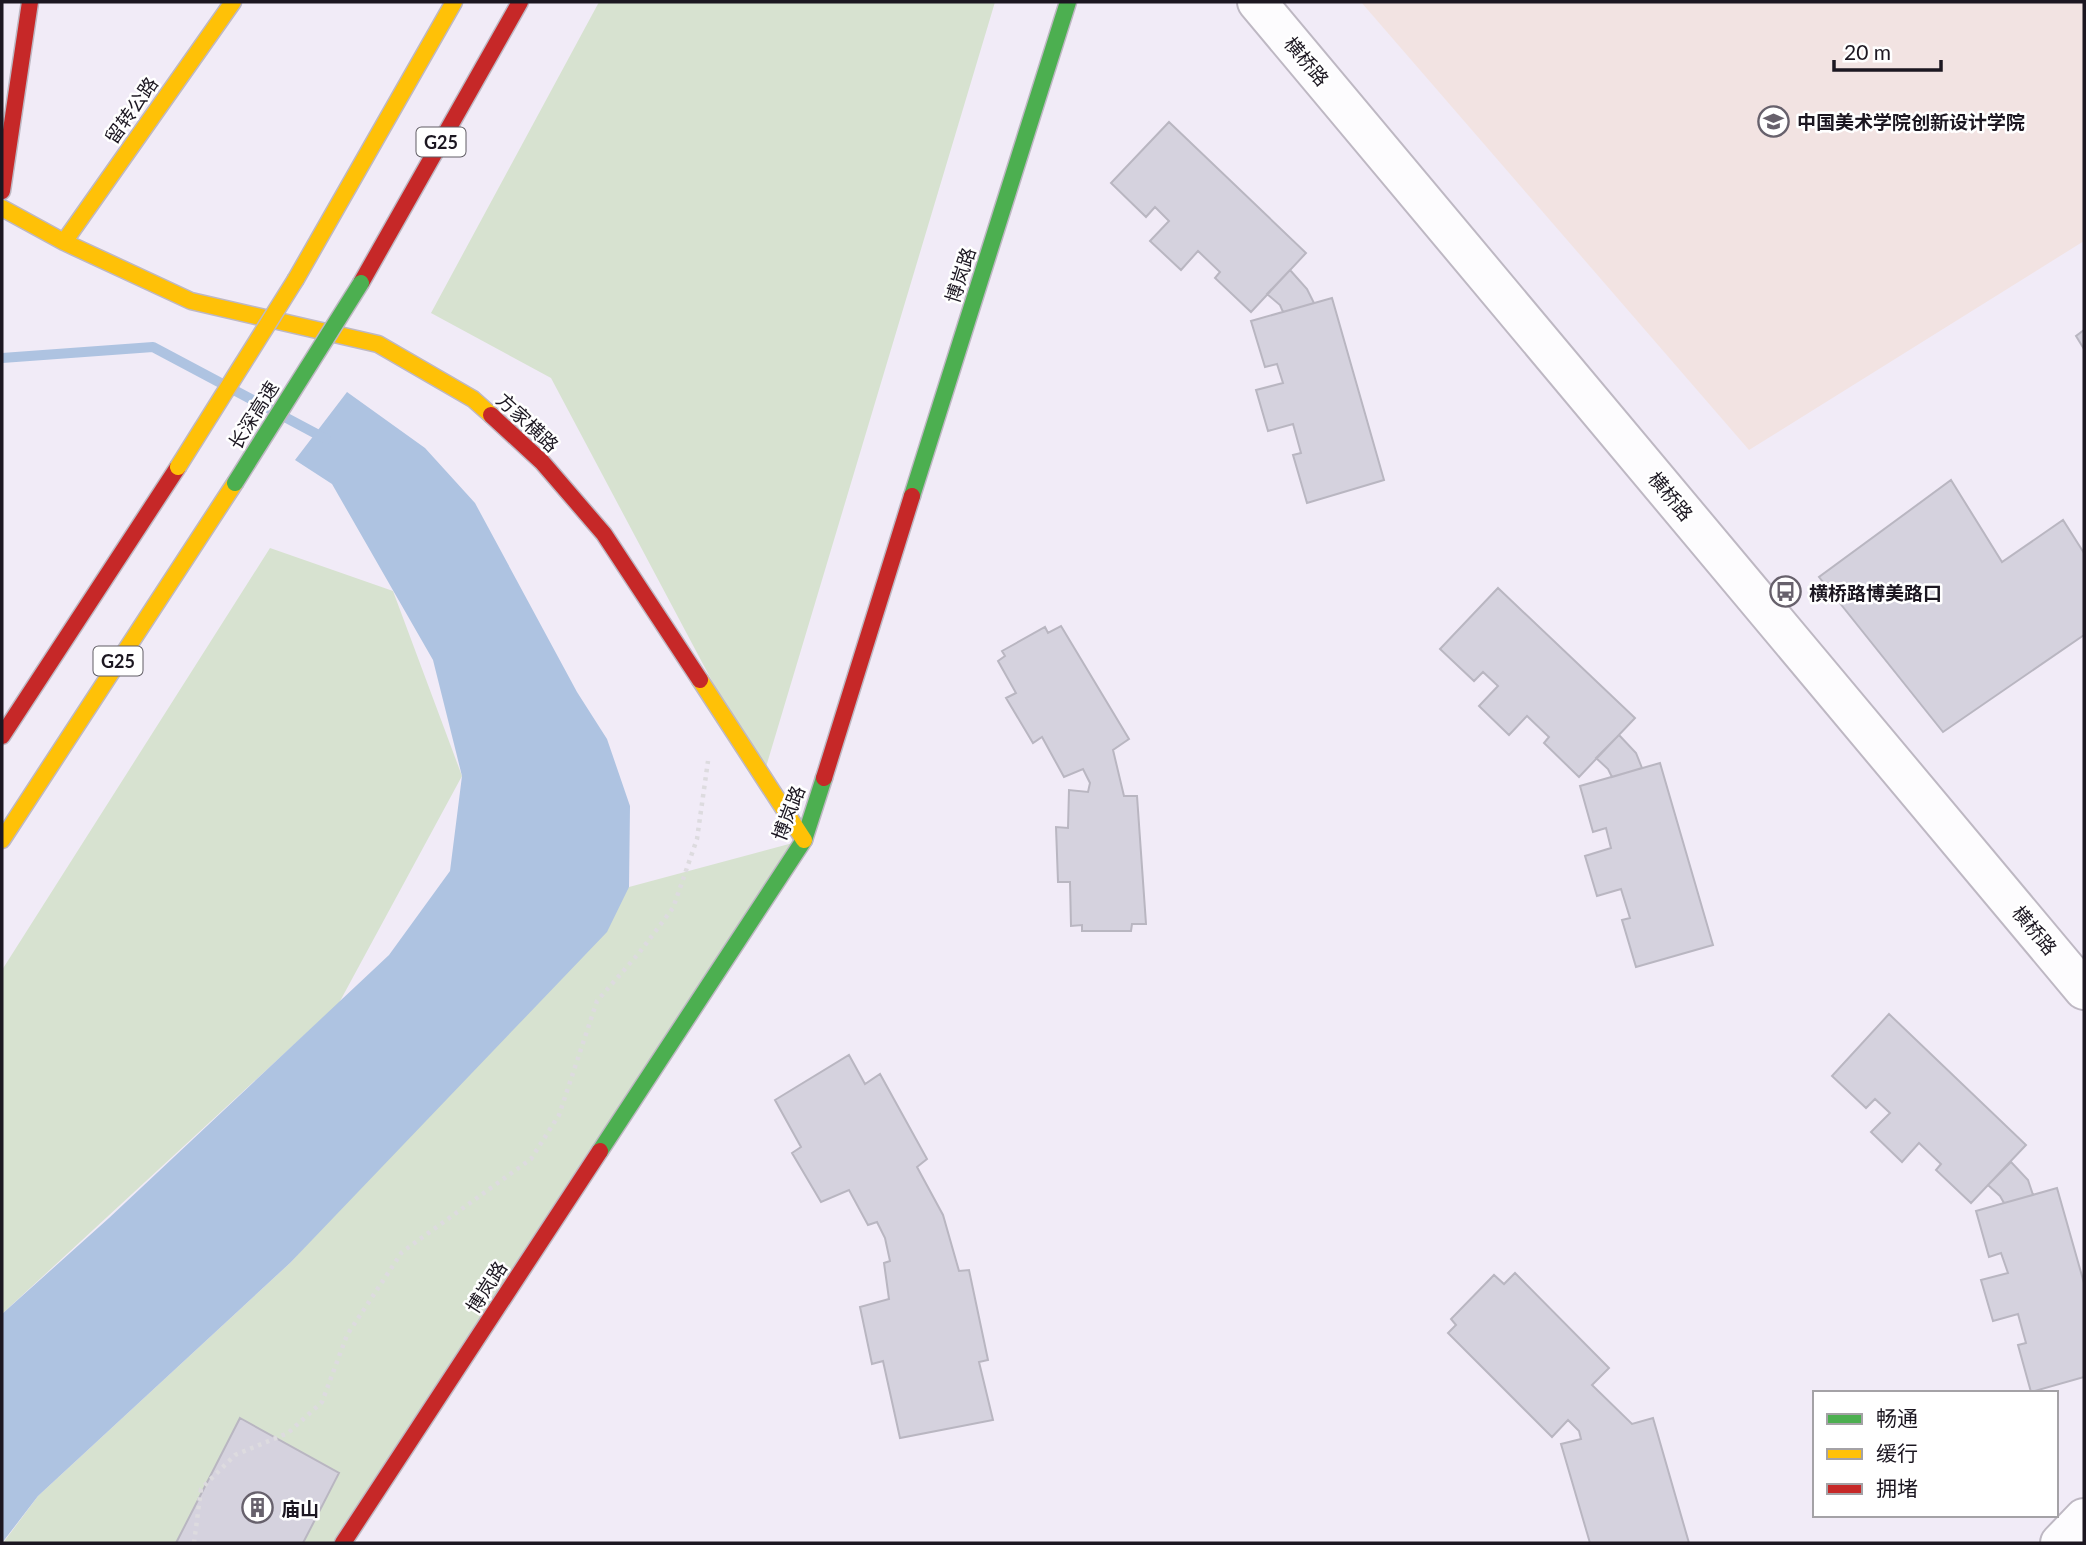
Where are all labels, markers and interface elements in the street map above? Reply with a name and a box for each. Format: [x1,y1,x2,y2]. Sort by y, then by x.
scale bar [1834,28,1941,72]
street label: 横桥路 [1280,32,1334,90]
text: 20 m [1844,39,1891,64]
street label: 留转公路 [100,72,162,148]
school or university icon: 中国美术学院创新设计学院 [1757,104,1791,138]
place label: 中国美术学院创新设计学院 [1797,110,2025,133]
road number: G25 [416,127,466,156]
street label: 博岚路 [940,244,980,306]
street label: 长深高速 [223,377,283,453]
street label: 方家横路 [492,388,564,456]
street label: 横桥路 [1644,467,1698,525]
bus stop icon: 横桥路博美路口 [1769,575,1803,609]
place label: 横桥路博美路口 [1809,581,1942,604]
road number: G25 [94,646,142,676]
street label: 博岚路 [767,782,809,844]
street label: 横桥路 [2008,901,2062,959]
street label: 博岚路 [461,1257,511,1317]
legend [1813,1391,2058,1517]
text: 畅通 [1876,1405,1918,1430]
text: 缓行 [1876,1440,1918,1465]
text: 拥堵 [1876,1475,1918,1500]
building icon: 庙山 [241,1491,275,1525]
place label: 庙山 [281,1497,319,1520]

